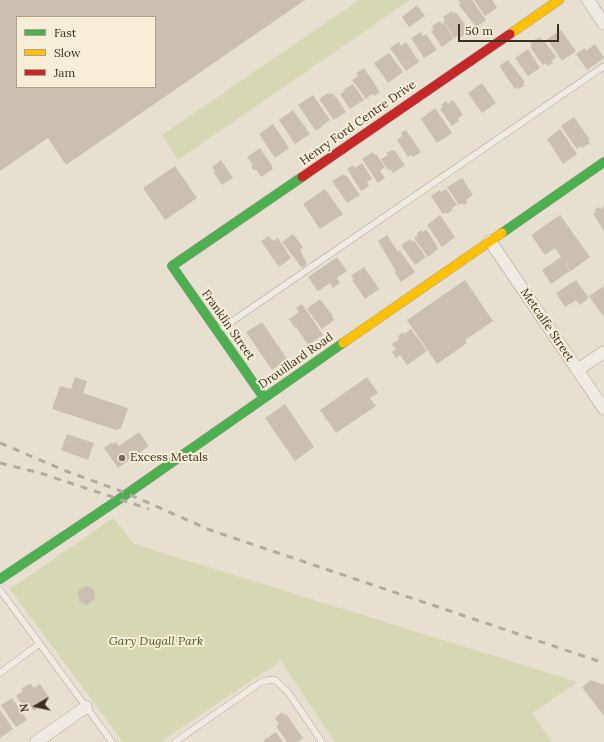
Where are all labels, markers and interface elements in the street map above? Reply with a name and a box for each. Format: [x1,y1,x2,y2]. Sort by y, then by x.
legend [16,16,156,88]
scale bar [460,16,561,42]
text: 50 m [465,23,493,38]
text: Fast [54,25,77,40]
text: Slow [54,45,81,60]
text: Jam [54,65,75,80]
street label: Henry Ford Centre Drive [297,77,419,169]
street label: Metcalfe Street [517,286,577,364]
street label: Franklin Street [198,287,258,363]
street label: Drouillard Road [256,330,336,392]
place label: Excess Metals [130,451,208,465]
marker: Excess Metals [117,453,127,463]
park label: Gary Dugall Park [109,635,203,649]
north arrow [16,686,56,726]
text: N [17,703,32,713]

